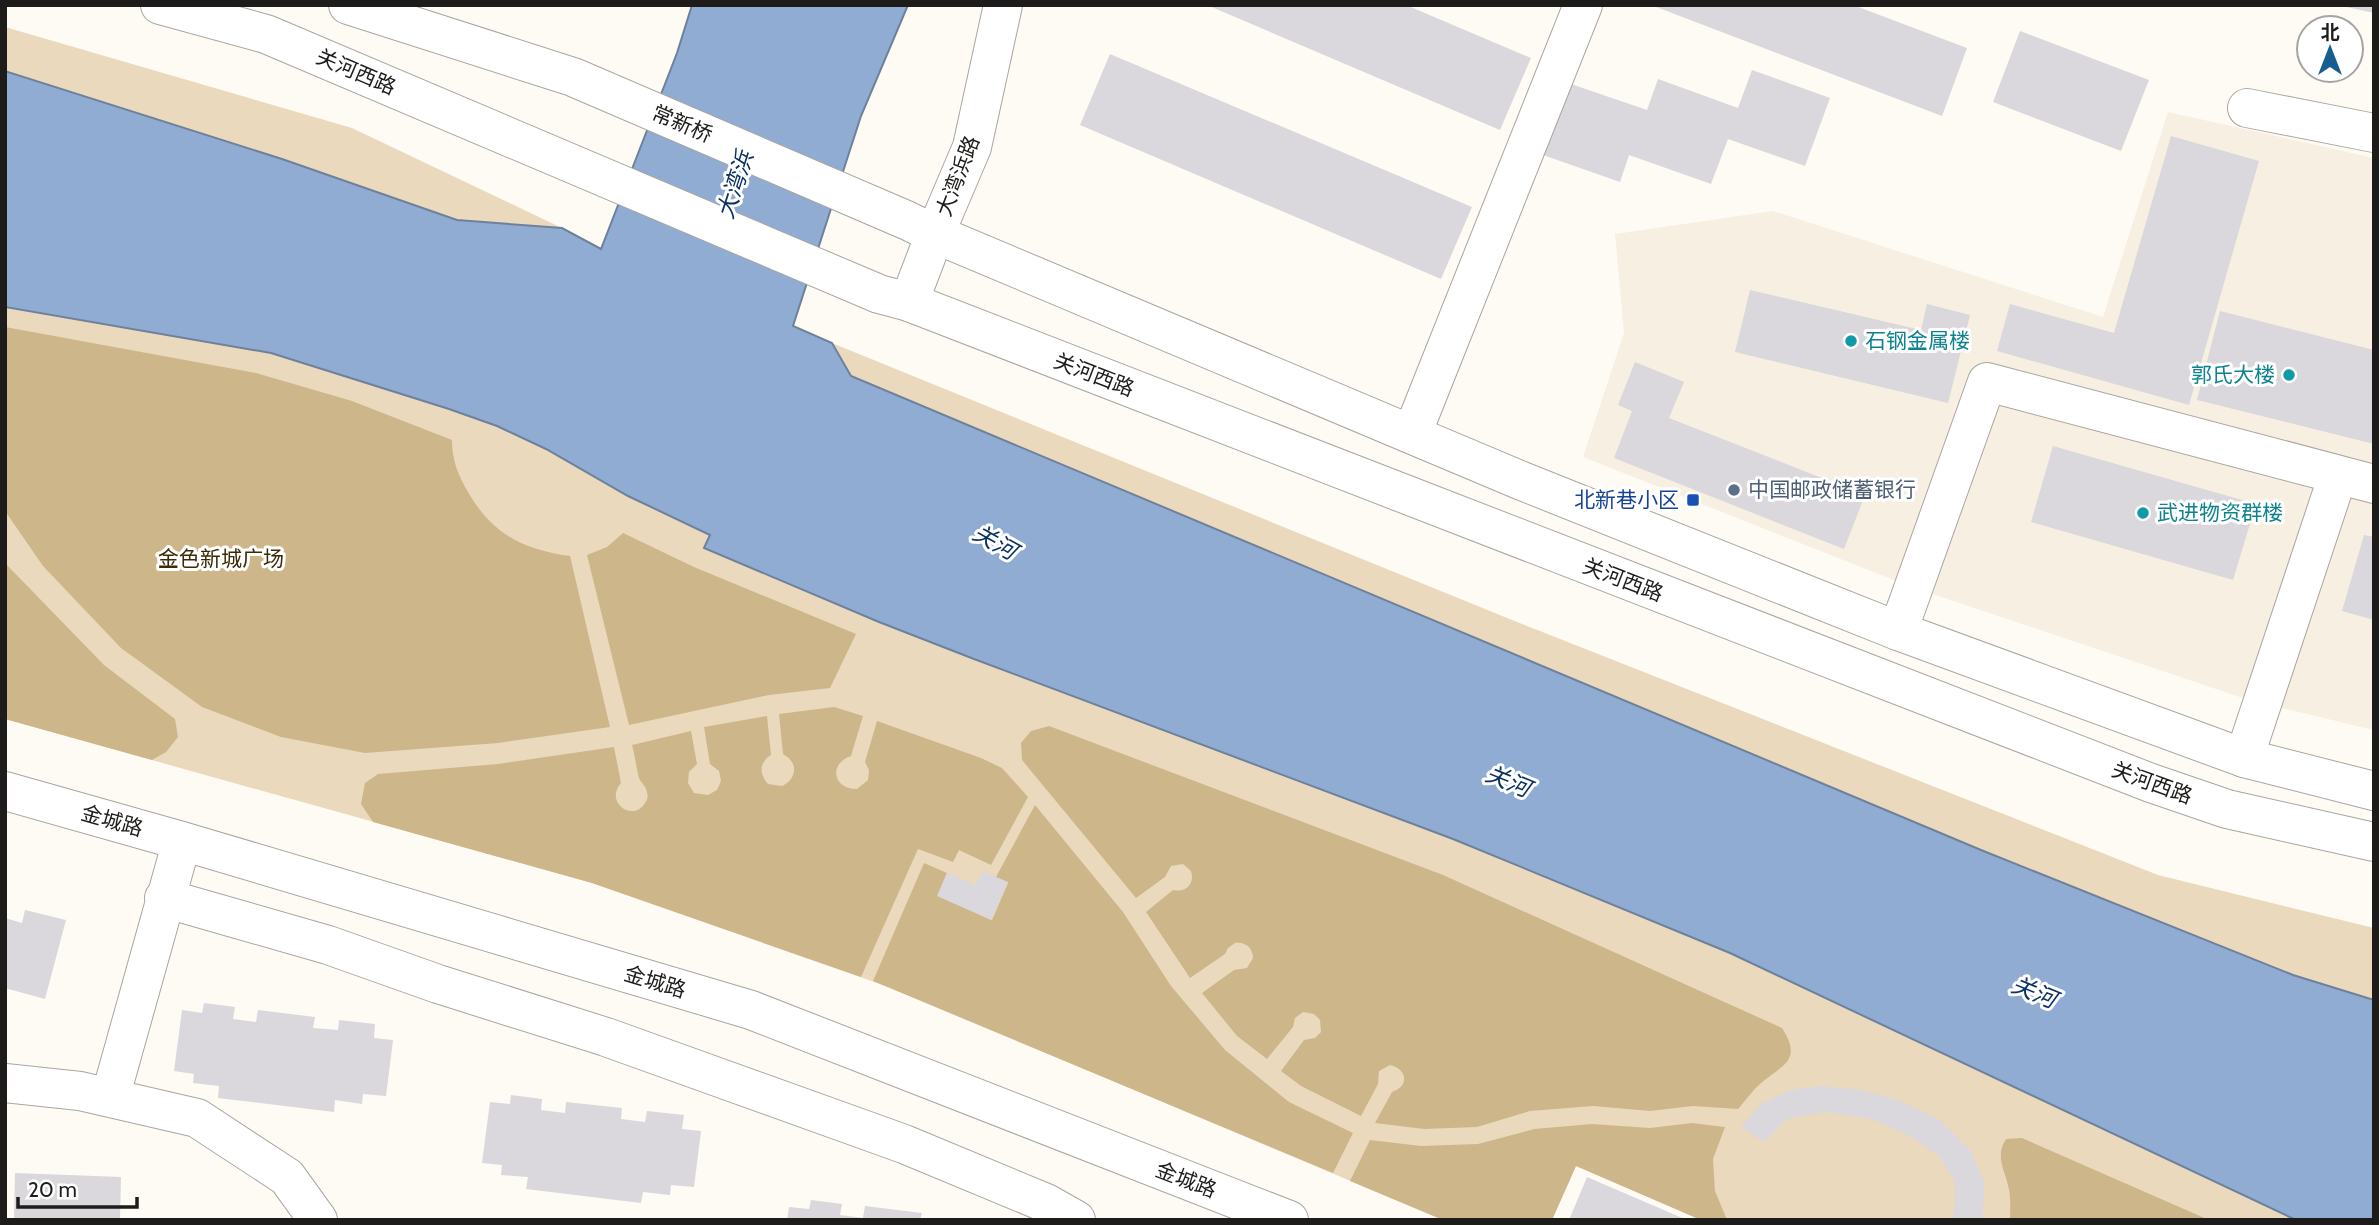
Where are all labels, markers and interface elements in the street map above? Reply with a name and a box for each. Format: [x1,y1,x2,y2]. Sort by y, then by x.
north arrow [2295,14,2365,84]
text: 北 [2320,21,2340,44]
street label: 关河西路 [313,44,400,99]
street label: 常新桥 [648,100,716,147]
street label: 大湾浜路 [931,132,984,220]
water label: 大湾浜 [711,146,760,222]
place label: 石钢金属楼 [1865,328,1970,353]
marker: 石钢金属楼 [1843,333,1859,349]
street label: 关河西路 [1050,348,1138,401]
place label: 郭氏大楼 [2191,362,2275,387]
marker: 郭氏大楼 [2281,367,2297,383]
place label: 中国邮政储蓄银行 [1748,477,1916,502]
marker: 中国邮政储蓄银行 [1726,482,1742,498]
place label: 北新巷小区 [1574,487,1679,512]
marker: 北新巷小区 [1685,492,1701,508]
place label: 武进物资群楼 [2157,500,2283,525]
marker: 武进物资群楼 [2135,505,2151,521]
water label: 关河 [968,519,1025,567]
park label: 金色新城广场 [158,546,284,571]
street label: 关河西路 [1579,553,1667,606]
street label: 关河西路 [2108,756,2196,809]
water label: 关河 [1481,759,1538,804]
street label: 金城路 [78,800,146,841]
street label: 金城路 [621,960,689,1003]
water label: 关河 [2007,970,2064,1015]
street label: 金城路 [1152,1157,1220,1202]
scale bar [18,1166,136,1210]
text: 20 m [28,1177,77,1202]

